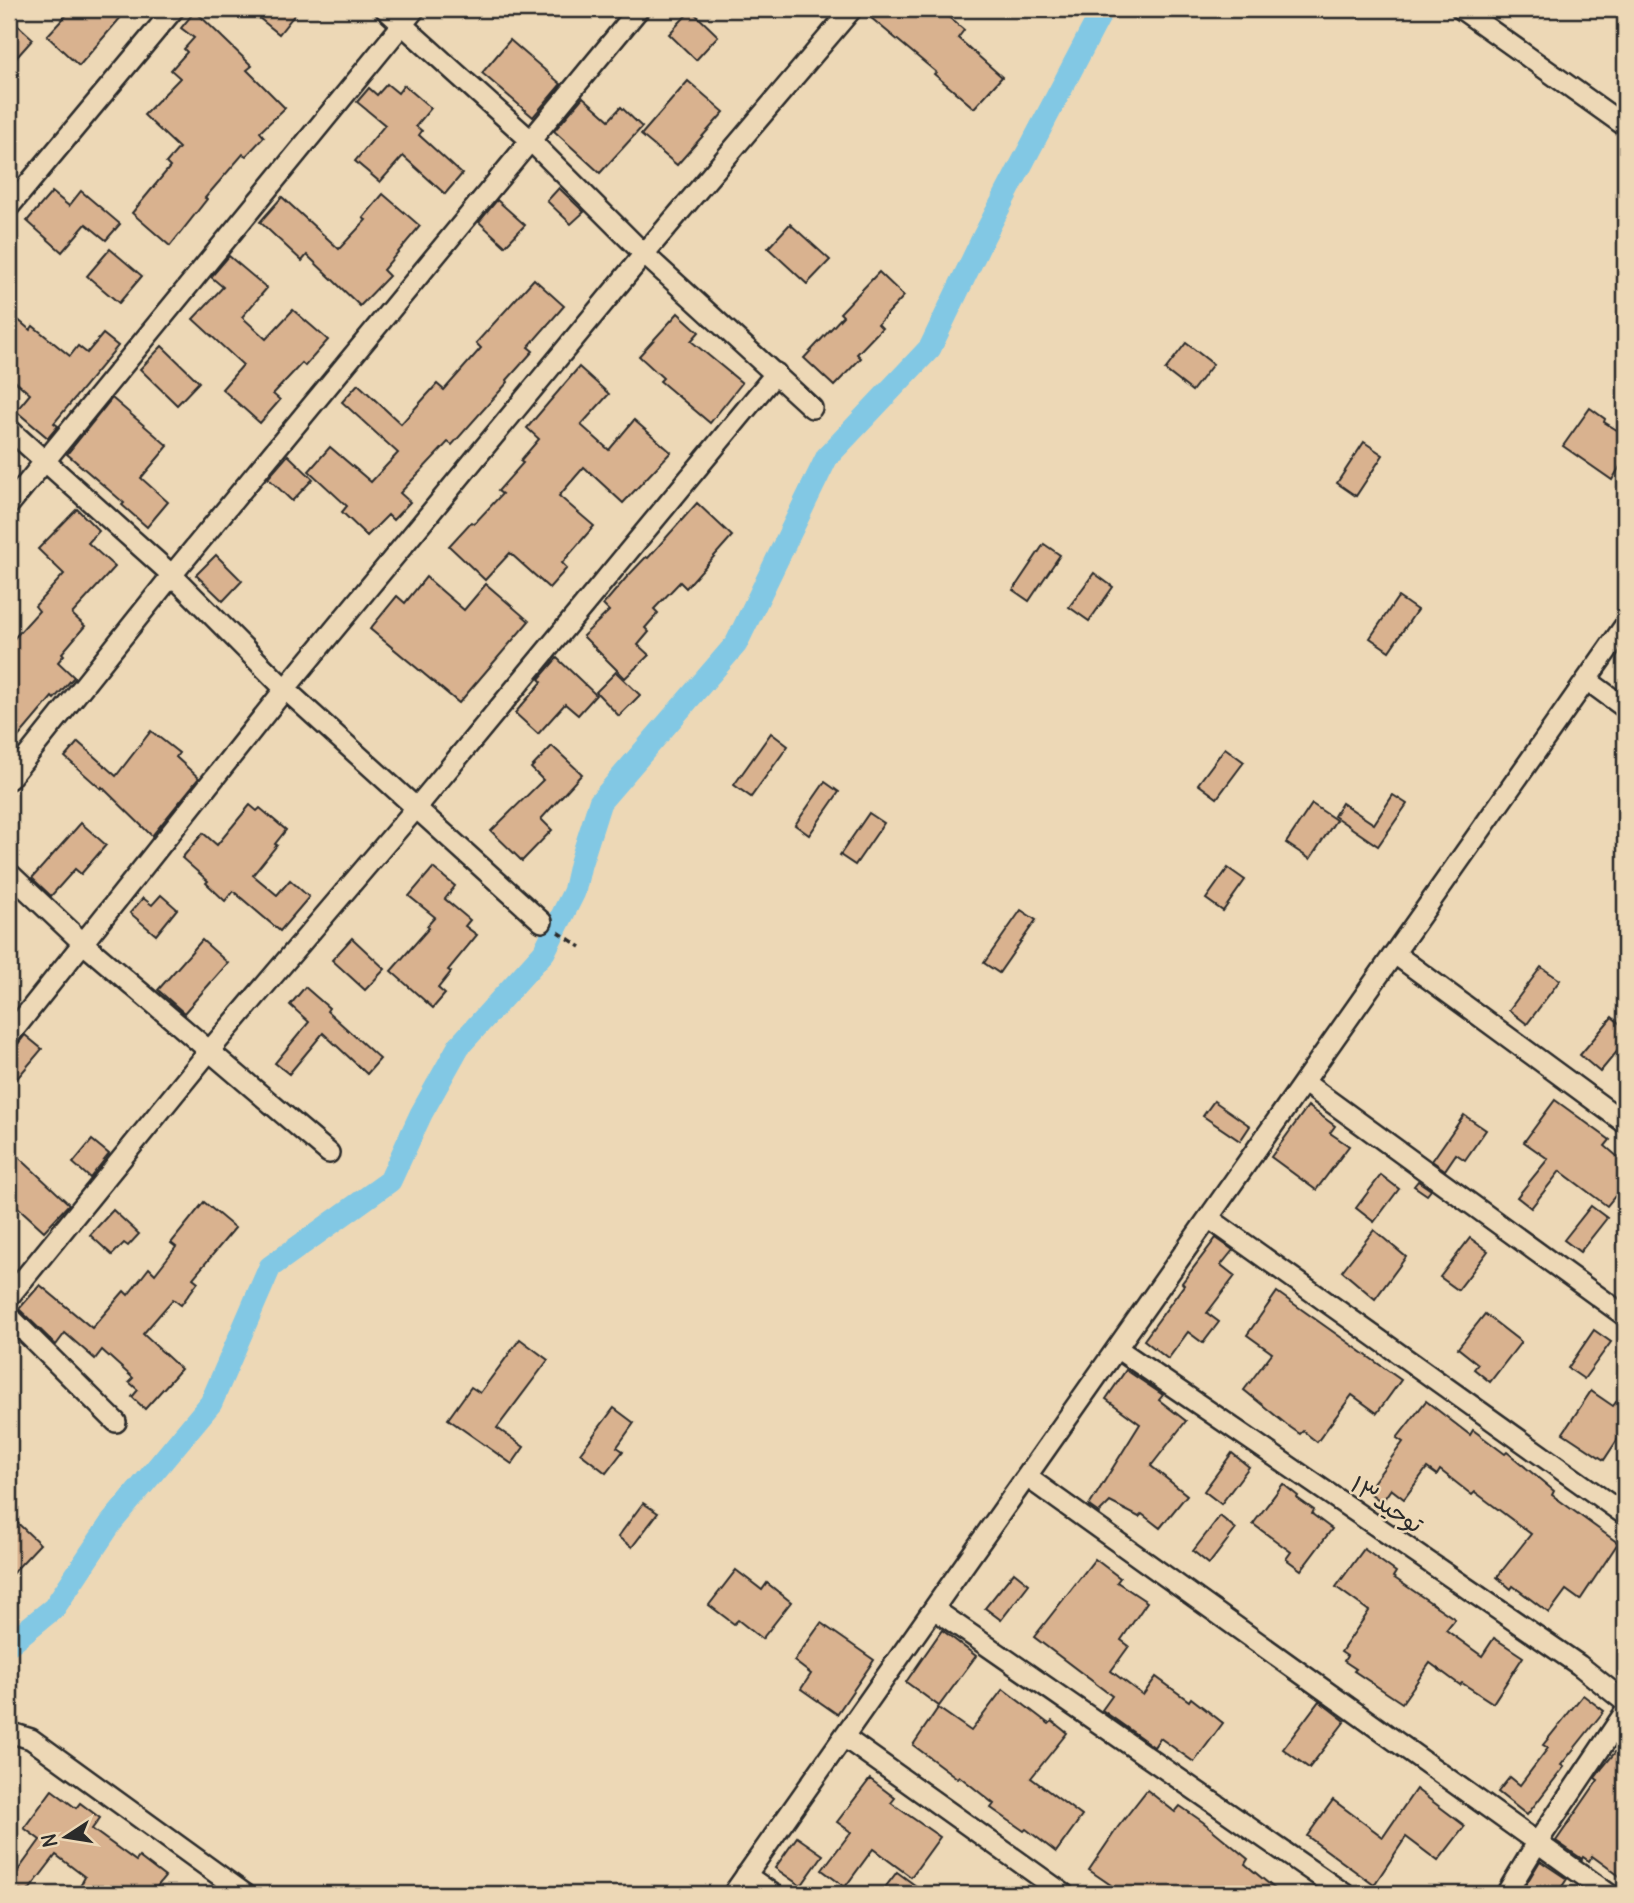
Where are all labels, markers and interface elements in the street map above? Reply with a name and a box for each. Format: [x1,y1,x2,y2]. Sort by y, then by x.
street label: توحید۱۳ [1344,1469,1430,1541]
north arrow [32,1801,102,1871]
text: N [36,1832,62,1849]

